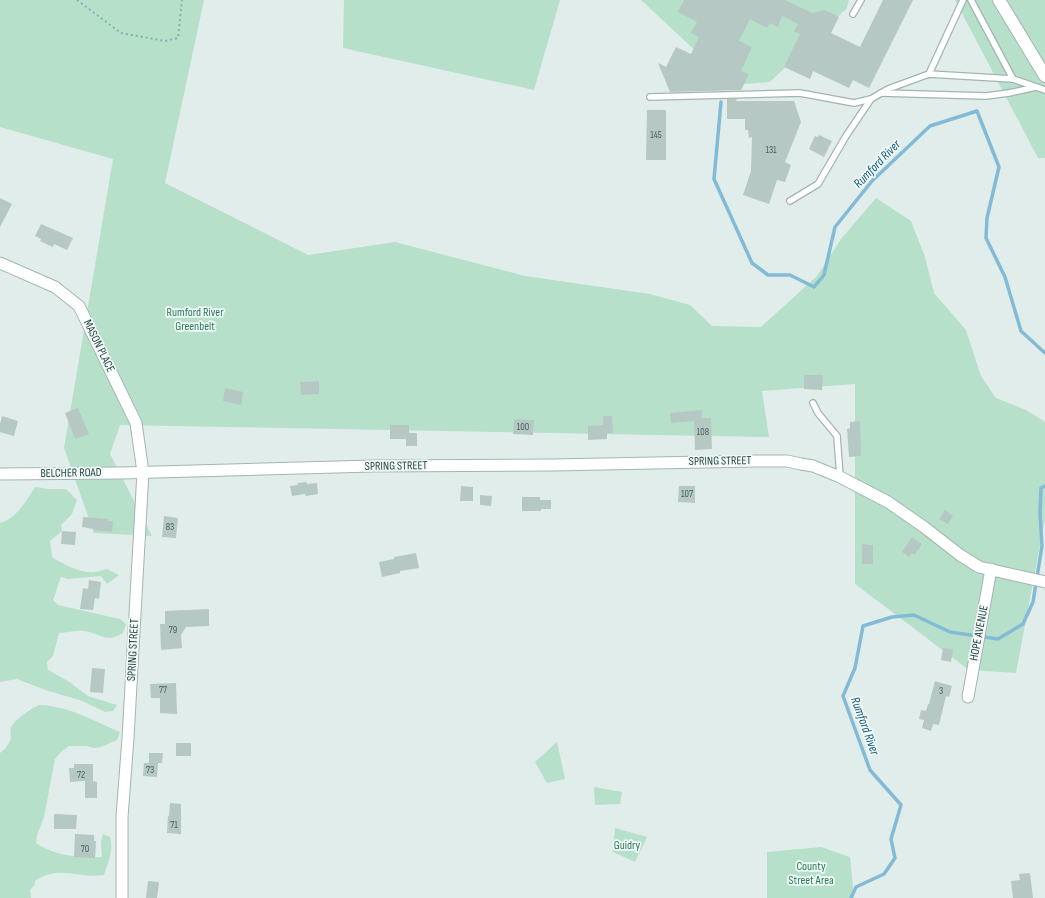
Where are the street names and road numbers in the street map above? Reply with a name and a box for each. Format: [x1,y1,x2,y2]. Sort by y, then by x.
street label: MASON PLACE [80,317,118,375]
street label: SPRING STREET [689,453,751,469]
street label: SPRING STREET [365,458,427,474]
street label: BELCHER ROAD [40,465,102,481]
street label: HOPE AVENUE [966,604,992,662]
street label: SPRING STREET [124,618,142,682]

